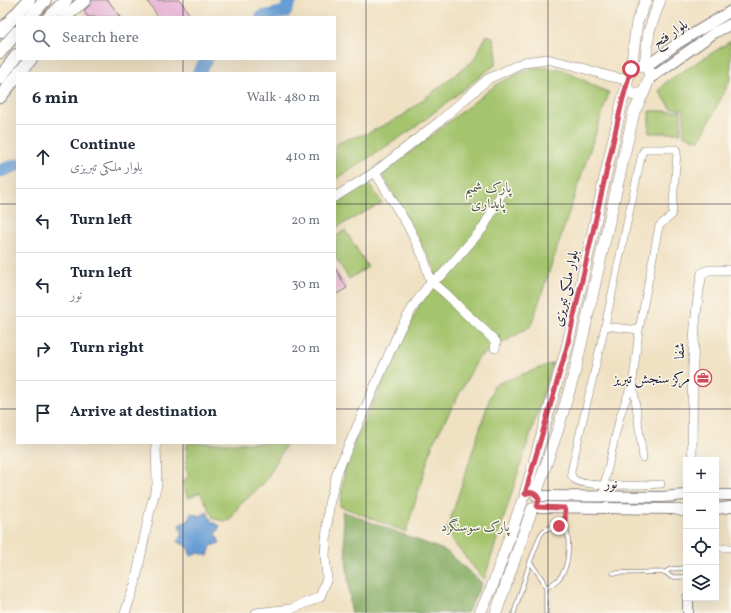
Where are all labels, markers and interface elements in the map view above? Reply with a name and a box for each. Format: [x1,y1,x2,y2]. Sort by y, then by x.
street label: بلوار فتح [650,15,694,55]
search box [16,16,336,60]
icon: search [30,27,52,49]
text: Search here [62,28,139,49]
route start [622,60,640,78]
text: 6 min [32,87,78,110]
text: Walk · 480 m [247,89,320,107]
text: Continue [70,135,135,156]
icon: ahead [32,146,54,168]
text: 410 m [285,148,320,166]
text: بلوار ملکى تبریزى [70,159,142,177]
park label: پارک شمیم پایداری [465,179,513,214]
icon: left [32,210,54,232]
text: Turn left [70,210,132,231]
text: 20 m [291,212,320,230]
street label: بلوار ملکى تبریزى [549,248,584,328]
text: Turn left [70,263,132,284]
icon: left [32,274,54,296]
text: 30 m [292,276,320,294]
text: نور [70,287,82,305]
icon: right [32,338,54,360]
text: Turn right [70,338,144,359]
text: 20 m [291,340,320,358]
street label: شفا [671,343,690,359]
office icon: مرکز سنجش تبریز [693,368,713,388]
place label: مرکز سنجش تبریز [611,370,690,389]
icon: arrive [32,402,54,424]
text: Arrive at destination [70,402,217,423]
map controls [683,457,719,601]
button: + [683,457,719,493]
street label: نور [602,475,618,494]
button: − [683,493,719,529]
route end [550,517,568,535]
park label: پارک سوسنگرد [441,518,511,537]
button: locate [683,529,719,565]
button: layers [683,565,719,601]

